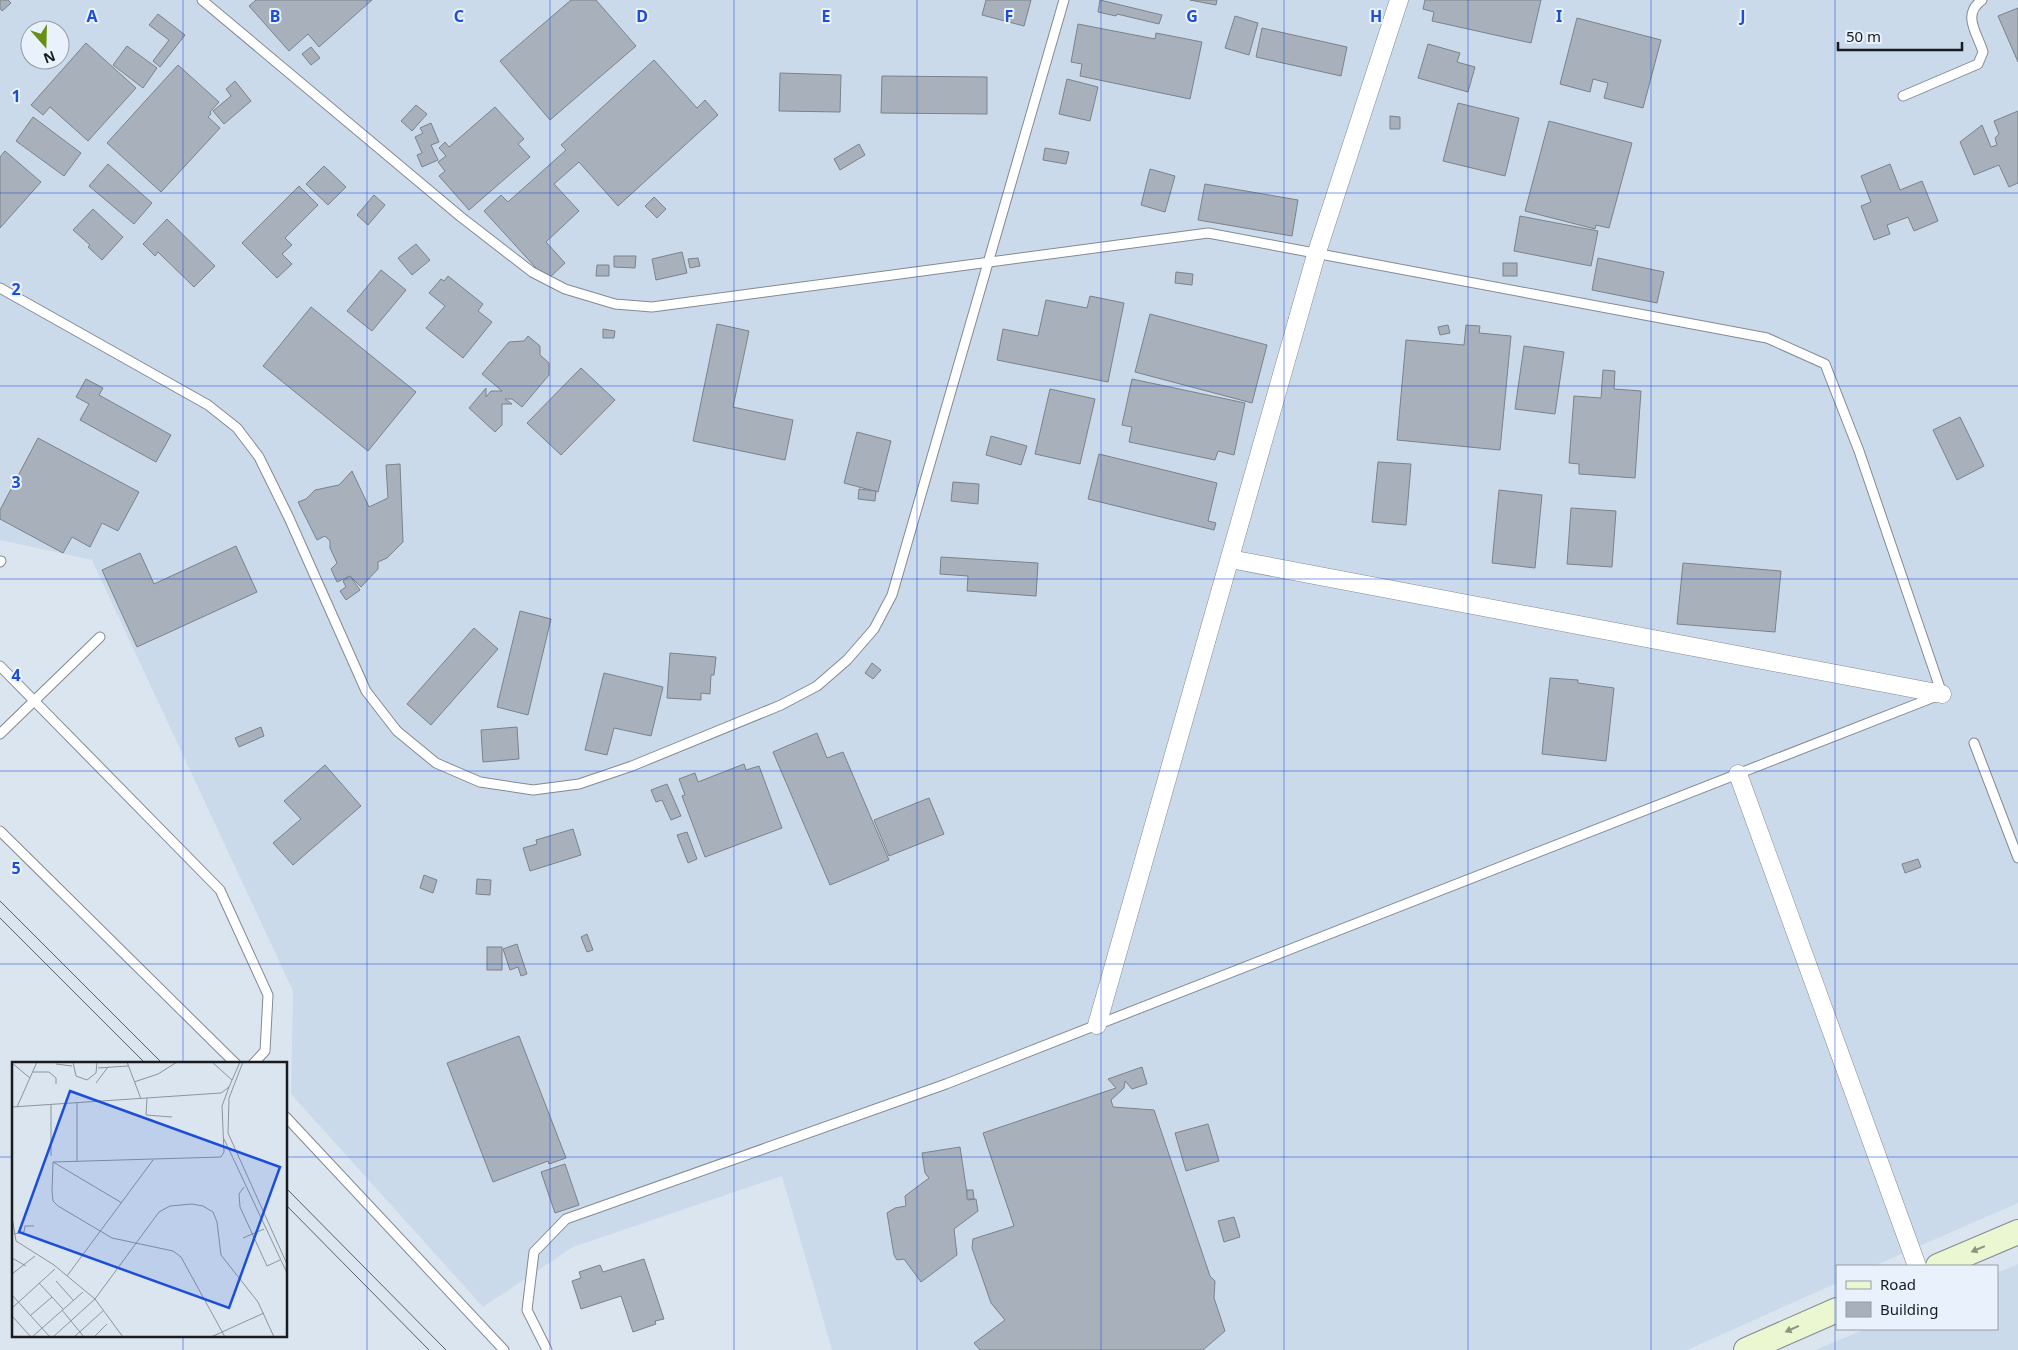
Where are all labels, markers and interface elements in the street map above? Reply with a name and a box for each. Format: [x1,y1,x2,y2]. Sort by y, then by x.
text: A [86,5,98,27]
text: B [270,5,280,27]
text: C [454,5,464,27]
text: D [636,5,648,27]
text: E [822,5,831,27]
text: F [1005,5,1013,27]
text: G [1186,5,1198,27]
text: H [1370,5,1382,27]
text: I [1556,5,1562,27]
text: J [1738,5,1746,27]
north arrow [20,20,70,70]
scale bar [1838,20,1962,52]
text: 50 m [1846,26,1881,46]
text: N [41,47,58,69]
text: 1 [11,85,21,107]
text: 2 [11,278,21,300]
text: 3 [11,471,21,493]
text: 4 [11,664,21,686]
text: 5 [11,857,21,879]
inset map [12,1062,288,1338]
one-way arrow [1971,1245,1985,1253]
legend [1836,1265,1998,1330]
text: Road [1880,1274,1916,1294]
text: Building [1880,1299,1938,1319]
one-way arrow [1785,1326,1799,1334]

